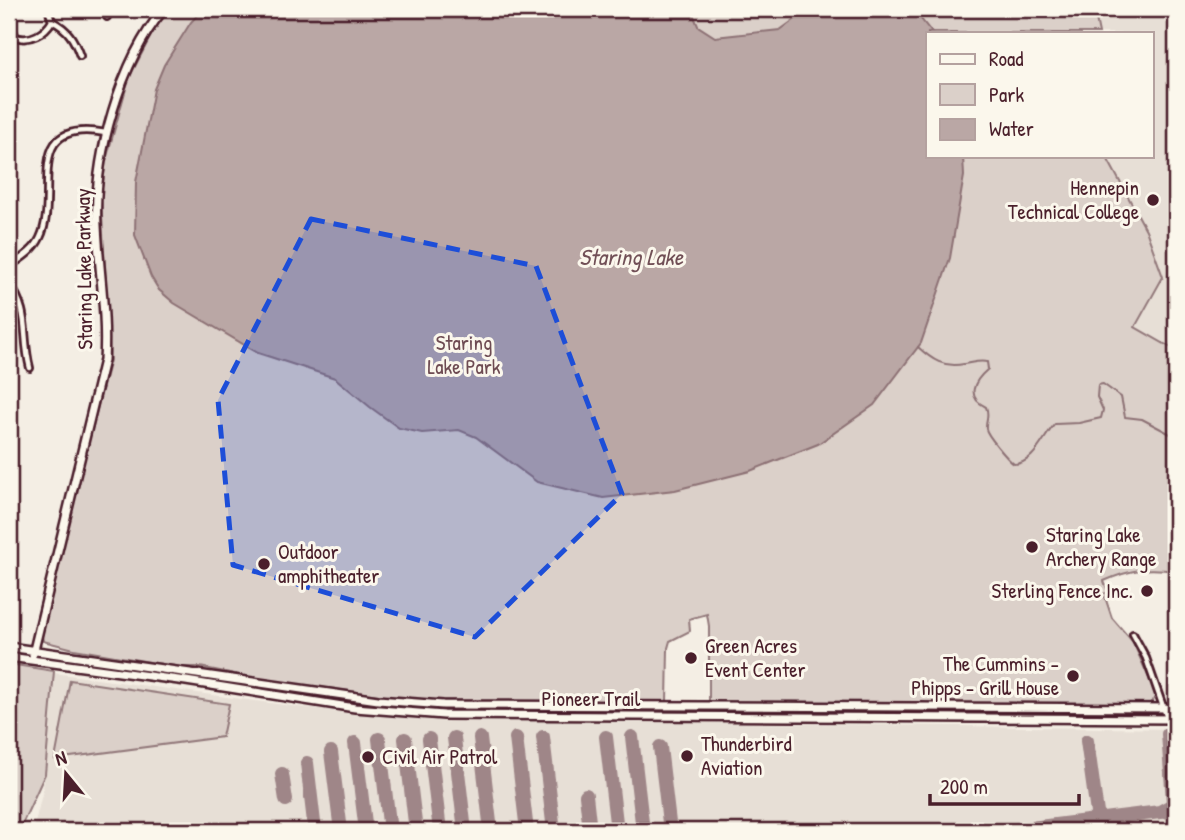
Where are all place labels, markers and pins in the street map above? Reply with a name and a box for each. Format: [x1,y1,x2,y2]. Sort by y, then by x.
place label: Hennepin Technical College [1008,173,1139,226]
marker: Hennepin Technical College [1145,192,1161,208]
place label: Staring Lake Archery Range [1046,520,1156,573]
place label: Outdoor amphitheater [278,537,379,590]
marker: Staring Lake Archery Range [1024,539,1040,555]
marker: Outdoor amphitheater [256,556,272,572]
place label: Sterling Fence Inc. [992,576,1133,605]
marker: Sterling Fence Inc. [1139,583,1155,599]
place label: Green Acres Event Center [705,631,806,684]
place label: The Cummins - Phipps - Grill House [911,649,1059,702]
marker: Green Acres Event Center [683,650,699,666]
marker: The Cummins - Phipps - Grill House [1065,668,1081,684]
place label: Thunderbird Aviation [701,729,792,782]
place label: Civil Air Patrol [382,742,498,771]
marker: Thunderbird Aviation [679,748,695,764]
marker: Civil Air Patrol [360,749,376,765]

